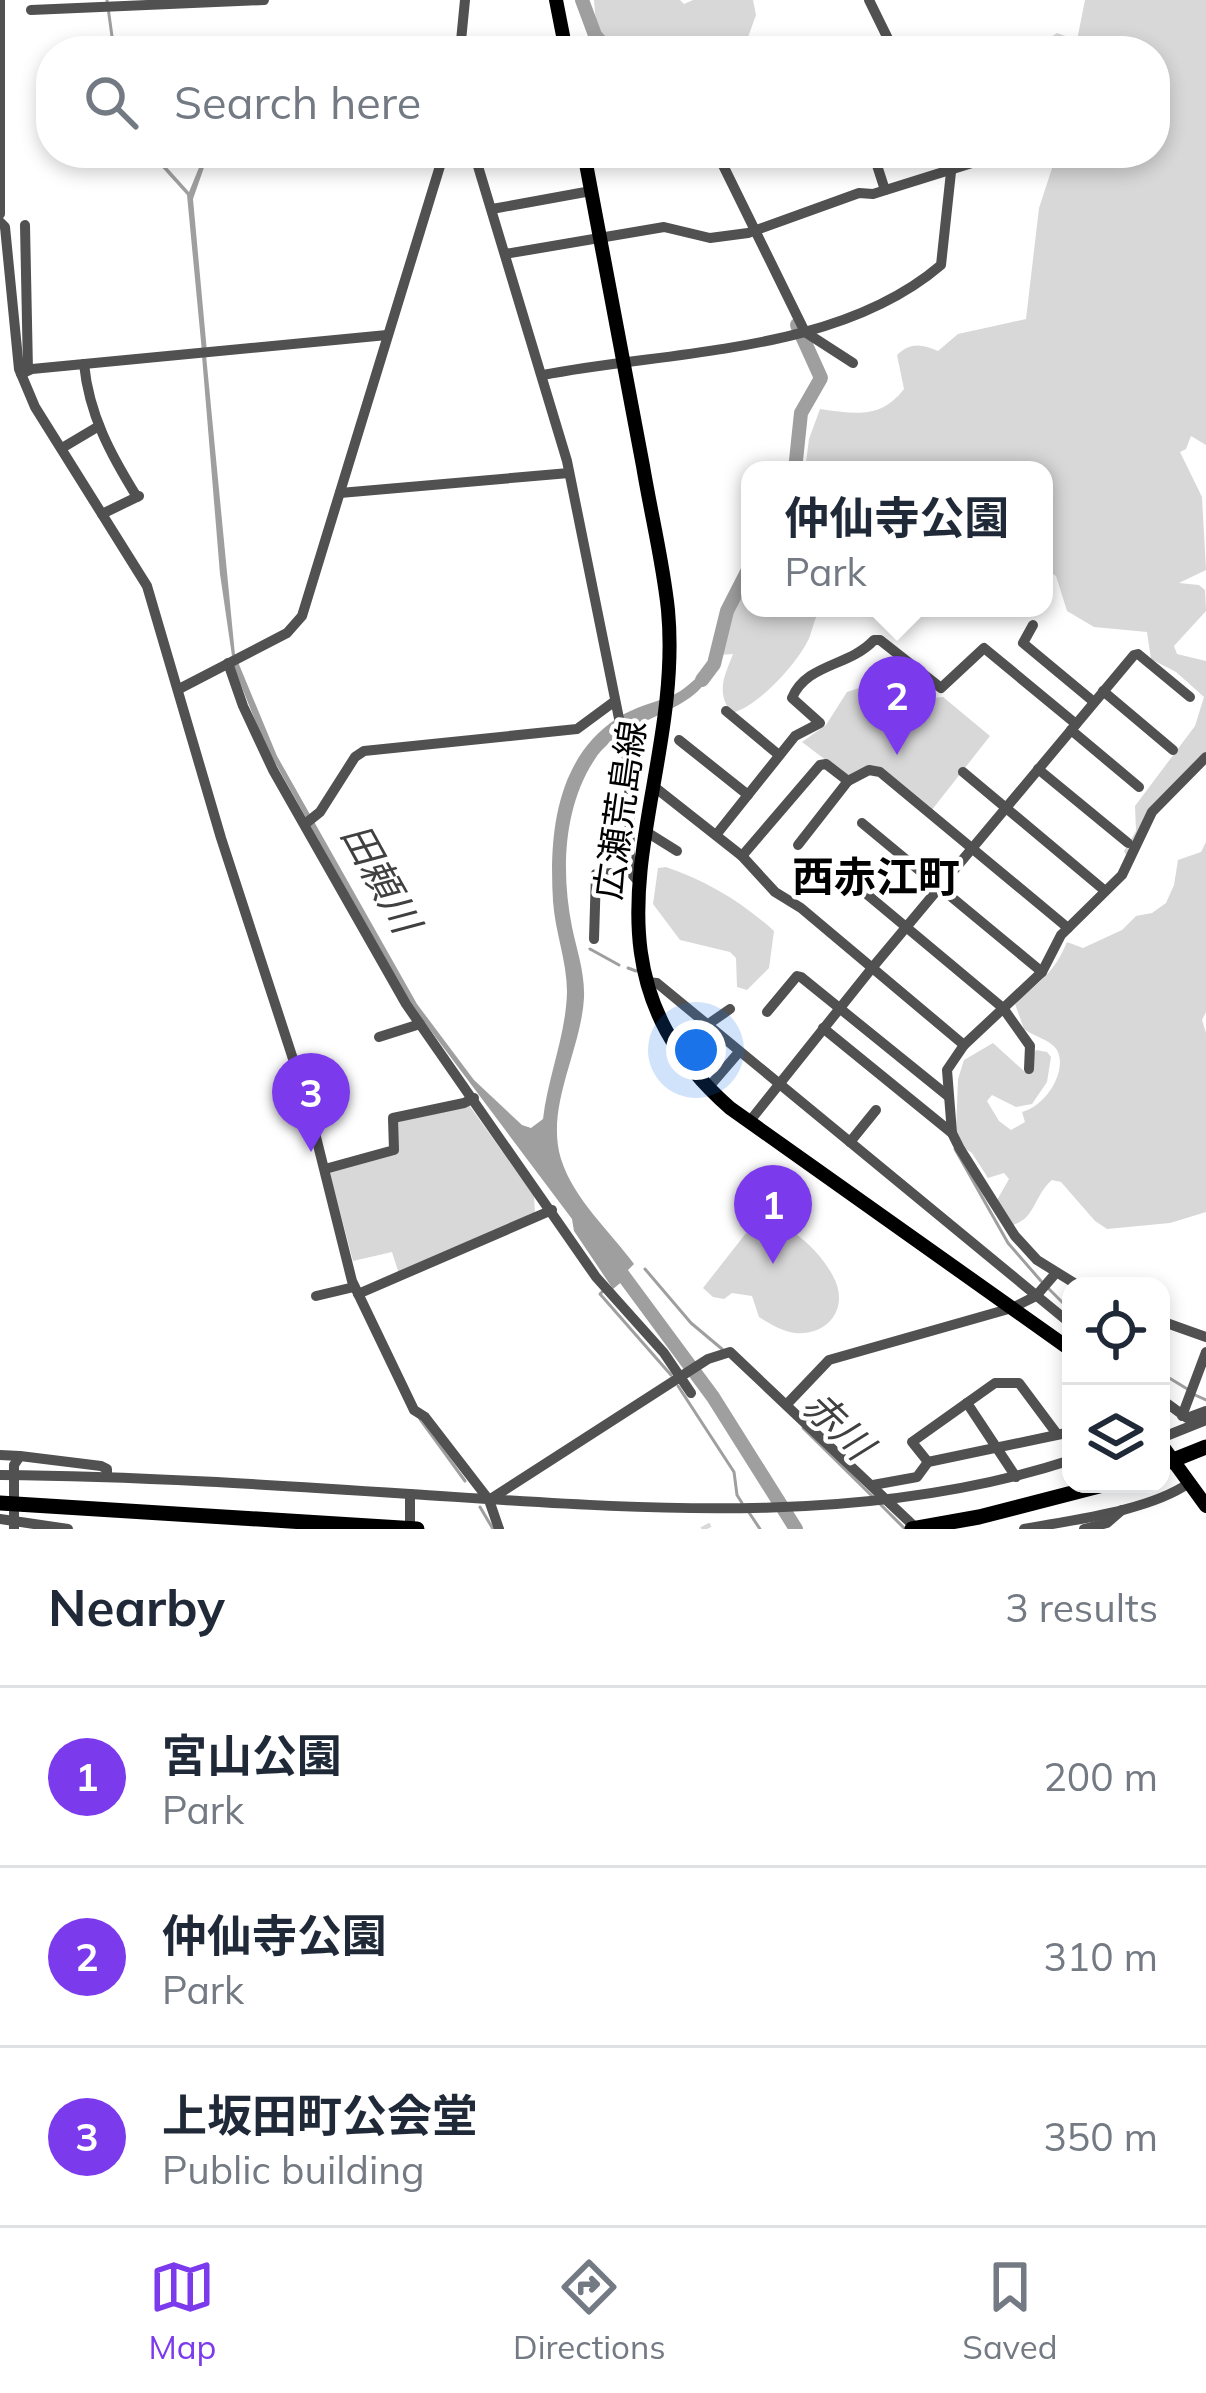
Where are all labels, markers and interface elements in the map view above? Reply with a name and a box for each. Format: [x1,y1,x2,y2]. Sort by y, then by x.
search box [36,36,1170,168]
icon: search [78,69,144,135]
text: Search here [174,74,421,130]
popup [741,461,1053,617]
text: 仲仙寺公園 [784,489,1010,545]
text: Park [784,547,867,596]
pin: 2 [858,656,936,755]
street label: 広瀬荒島線 [585,718,654,902]
water label: 田頼川 [332,815,433,944]
district label: 西赤江町 [792,850,960,903]
your location [666,1020,726,1080]
pin: 3 [272,1053,350,1152]
pin: 1 [734,1165,812,1264]
map controls [1062,1277,1170,1493]
button: locate [1062,1277,1170,1385]
water label: 赤川 [793,1380,886,1472]
button: layers [1062,1385,1170,1493]
text: Nearby [48,1575,225,1639]
text: 3 results [1005,1583,1158,1632]
text: 宮山公園 [162,1727,342,1783]
text: 1 [75,1752,99,1801]
text: 200 m [1043,1752,1158,1801]
text: Park [162,1785,244,1834]
text: 仲仙寺公園 [162,1907,387,1963]
text: 2 [75,1932,99,1981]
text: 310 m [1043,1932,1158,1981]
text: Park [162,1965,244,2014]
text: 上坂田町公会堂 [162,2087,477,2143]
text: 3 [75,2112,99,2161]
text: 350 m [1043,2112,1158,2161]
text: Public building [162,2145,425,2194]
tab: Map [148,2254,216,2367]
tab: Directions [513,2254,666,2367]
tab: Saved [962,2254,1058,2367]

